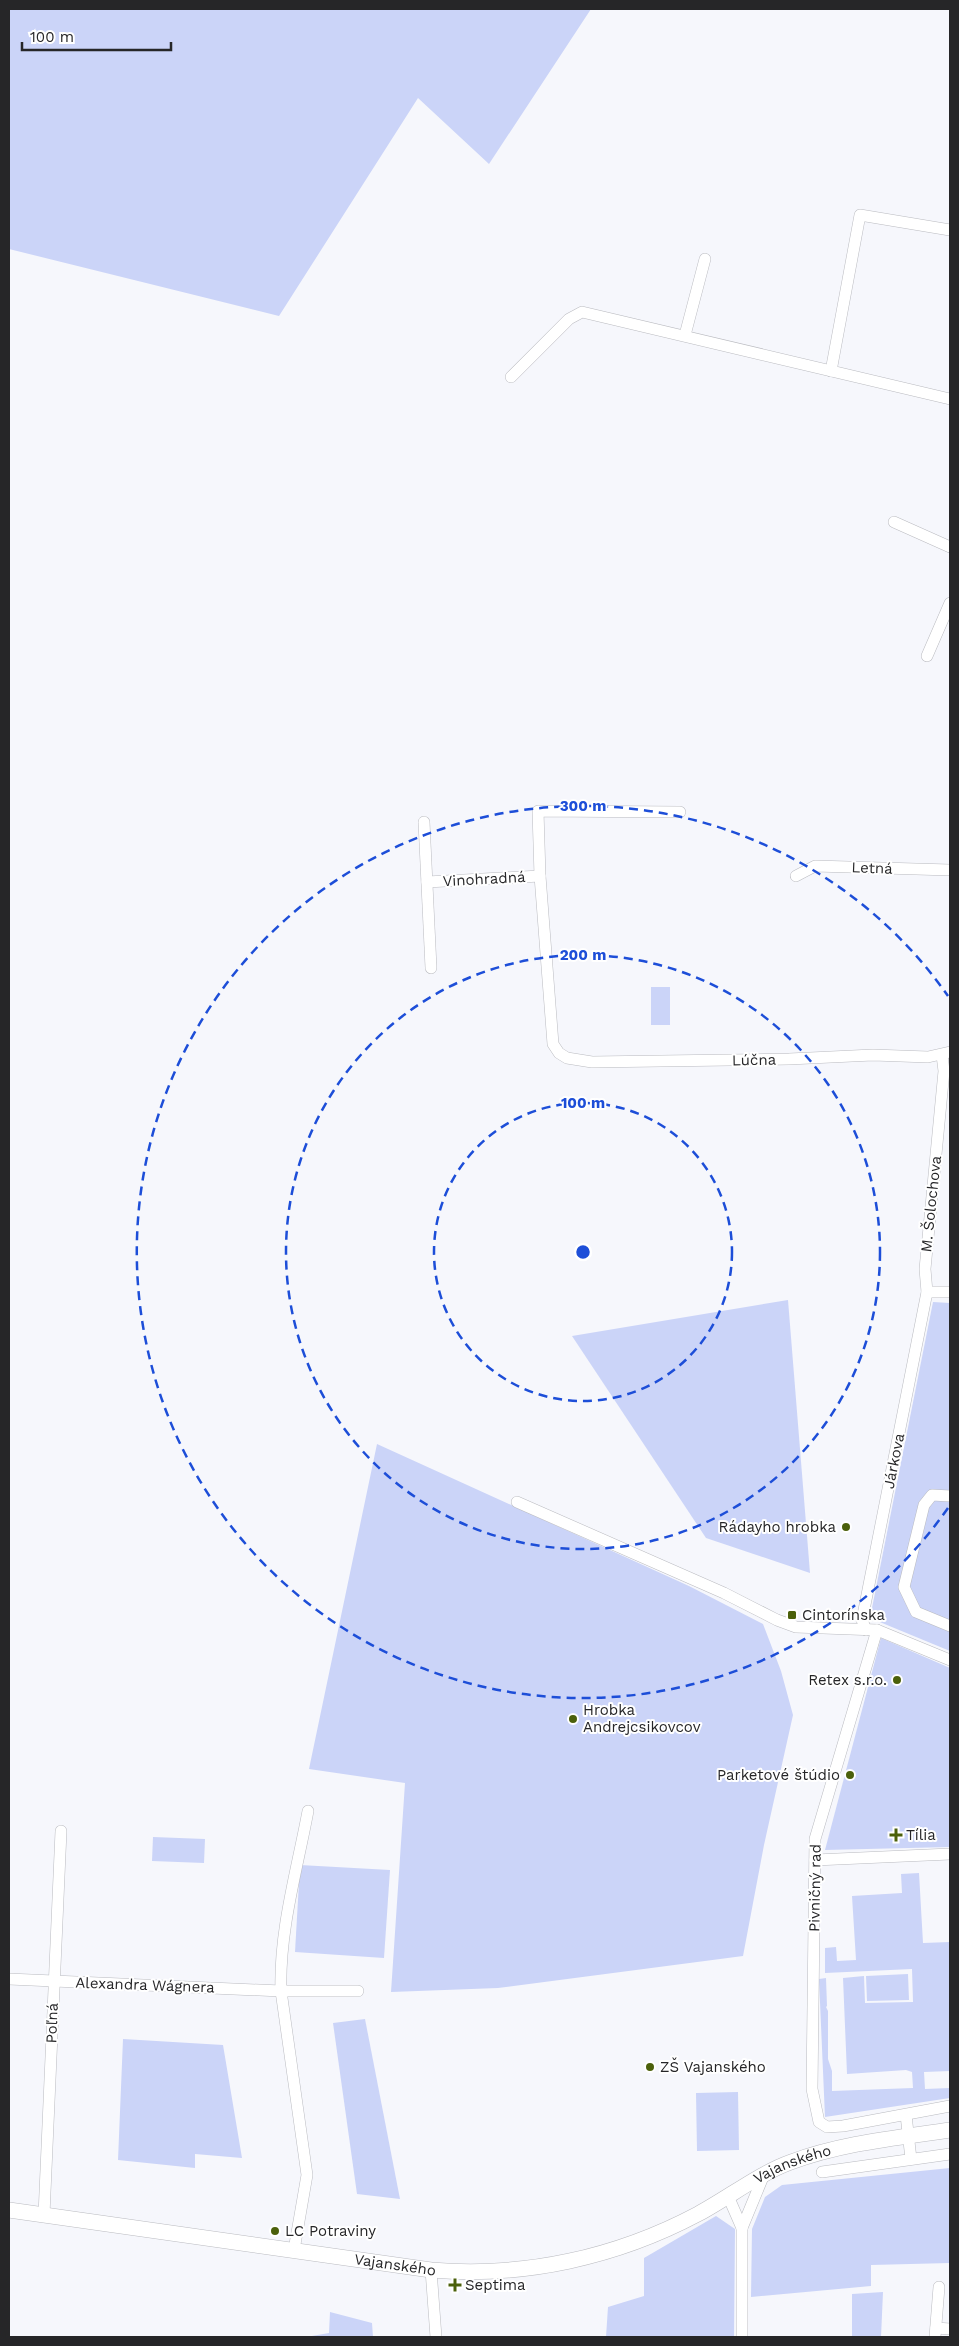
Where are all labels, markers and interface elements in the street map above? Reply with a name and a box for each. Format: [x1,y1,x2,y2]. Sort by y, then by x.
scale bar [22,20,171,52]
text: 100 m [30,28,74,46]
text: 300 m [560,797,606,815]
street label: Letná [851,858,893,878]
street label: Vinohradná [442,868,526,890]
text: 200 m [560,946,606,964]
street label: Lúčna [732,1051,777,1069]
text: 100 m [561,1094,605,1112]
street label: M. Šolochova [916,1154,945,1253]
centre of rings [574,1243,592,1261]
street label: Járkova [880,1431,908,1490]
place label: Rádayho hrobka [719,1518,837,1536]
marker: Rádayho hrobka [840,1521,852,1533]
place label: Cintorínska [802,1606,885,1624]
marker: Cintorínska [786,1609,798,1621]
place label: Retex s.r.o. [808,1671,887,1689]
marker: Retex s.r.o. [891,1674,903,1686]
place label: Hrobka Andrejcsikovcov [583,1701,701,1736]
marker: Hrobka Andrejcsikovcov [567,1713,579,1725]
place label: Parketové štúdio [717,1766,840,1784]
marker: Parketové štúdio [844,1769,856,1781]
place label: Tília [906,1826,936,1844]
marker: Tília [890,1829,902,1841]
street label: Pivničný rad [805,1844,825,1932]
street label: Alexandra Wágnera [75,1974,215,1996]
street label: Poľná [42,2002,62,2044]
place label: ZŠ Vajanského [660,2057,766,2076]
marker: ZŠ Vajanského [644,2061,656,2073]
street label: Vajanského [750,2141,833,2188]
place label: LC Potraviny [285,2222,376,2240]
marker: LC Potraviny [269,2225,281,2237]
street label: Vajanského [353,2250,437,2279]
place label: Septima [465,2276,526,2294]
marker: Septima [449,2279,461,2291]

